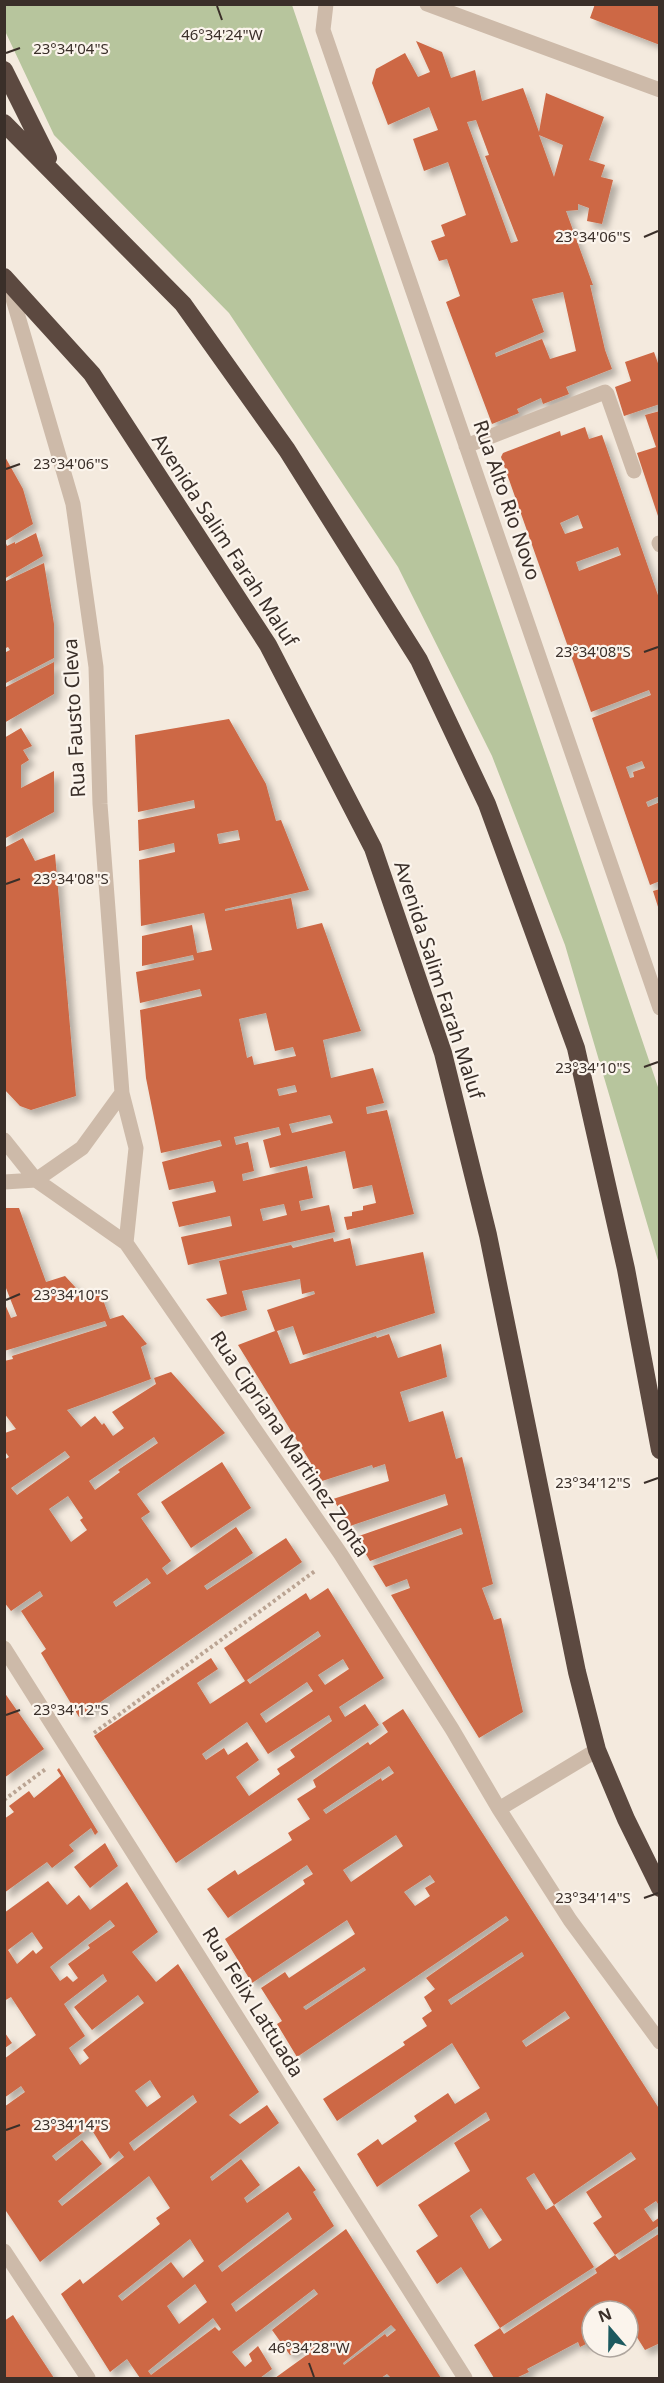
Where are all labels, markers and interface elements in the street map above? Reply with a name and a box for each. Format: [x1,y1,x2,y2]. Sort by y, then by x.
text: 46°34'24"W [181,24,263,44]
text: 23°34'04"S [33,38,109,58]
text: 23°34'06"S [555,226,631,246]
street label: Rua Alto Rio Novo [467,416,548,584]
street label: Avenida Salim Farah Maluf [146,428,305,652]
text: 23°34'06"S [33,453,109,473]
street label: Rua Fausto Cleva [56,638,91,798]
text: 23°34'08"S [555,641,631,661]
street label: Avenida Salim Farah Maluf [388,857,491,1103]
text: 23°34'08"S [33,868,109,888]
text: 23°34'10"S [555,1057,631,1077]
text: 23°34'10"S [33,1284,109,1304]
street label: Rua Cipriana Martinez Zonta [205,1325,376,1562]
text: 23°34'12"S [555,1472,631,1492]
text: 23°34'12"S [33,1699,109,1719]
text: 23°34'14"S [555,1887,631,1907]
street label: Rua Felix Lattuada [196,1922,311,2082]
text: 23°34'14"S [33,2114,109,2134]
north arrow [580,2299,640,2359]
text: N [595,2302,615,2327]
text: 46°34'28"W [268,2337,350,2357]

